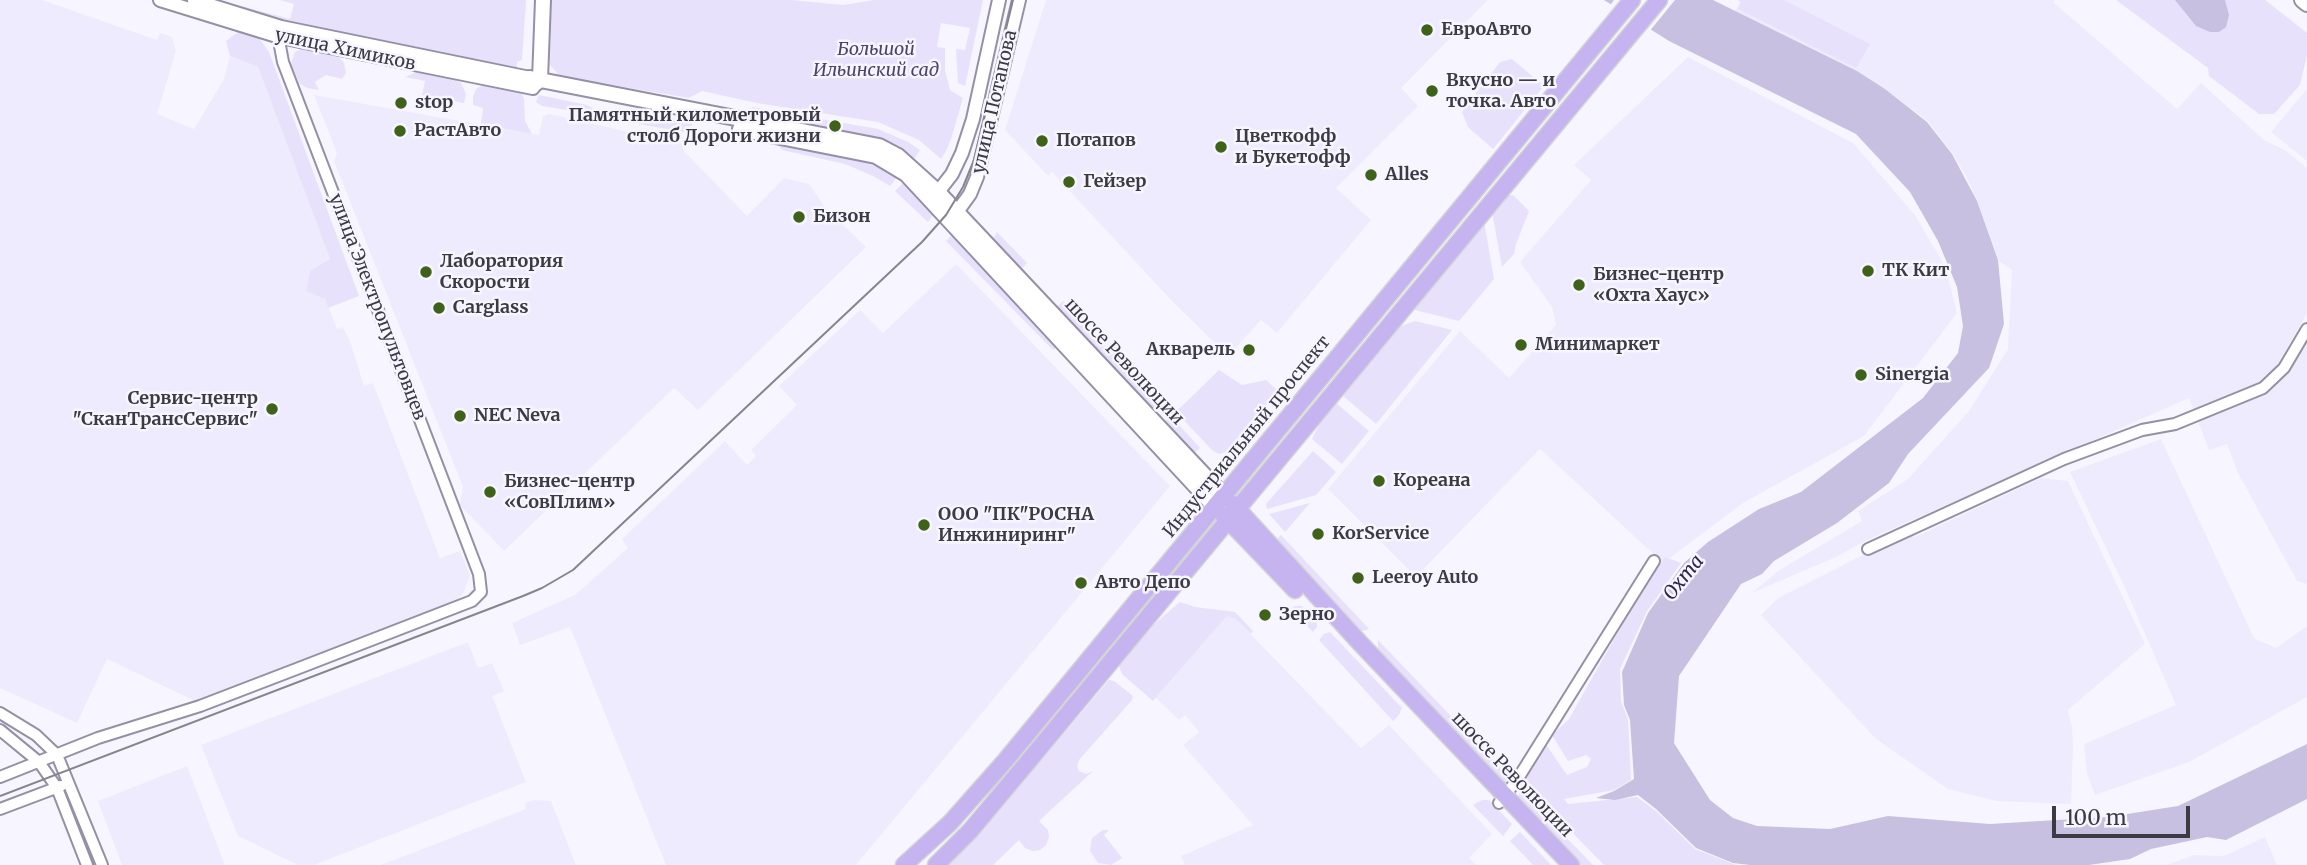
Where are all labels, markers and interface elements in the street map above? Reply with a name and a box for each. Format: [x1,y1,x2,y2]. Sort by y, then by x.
place label: ЕвроАвто [1441,19,1532,41]
marker: ЕвроАвто [1419,22,1435,38]
street label: улица Химиков [273,25,417,75]
street label: улица Потапова [968,28,1022,176]
park label: Большой Ильинский сад [813,39,939,82]
place label: Вкусно — и точка. Авто [1446,70,1556,112]
marker: Вкусно — и точка. Авто [1424,83,1440,99]
place label: stop [415,92,453,114]
marker: stop [393,95,409,111]
place label: Памятный километровый столб Дороги жизни [568,105,821,148]
marker: Памятный километровый столб Дороги жизни [827,118,843,134]
place label: РастАвто [414,120,501,142]
marker: РастАвто [392,123,408,139]
place label: Цветкофф и Букетофф [1235,126,1351,168]
place label: Потапов [1056,130,1136,152]
marker: Потапов [1034,133,1050,149]
marker: Цветкофф и Букетофф [1213,139,1229,155]
place label: Alles [1385,164,1429,186]
marker: Alles [1363,167,1379,183]
place label: Гейзер [1083,171,1147,193]
marker: Гейзер [1061,174,1077,190]
street label: улица Электропультовцев [324,191,430,423]
place label: Бизон [813,206,871,228]
marker: Бизон [791,209,807,225]
place label: Лаборатория Скорости [440,251,563,294]
place label: ТК Кит [1882,260,1949,282]
marker: ТК Кит [1860,263,1876,279]
marker: Лаборатория Скорости [418,264,434,280]
place label: Бизнес-центр «Охта Хаус» [1593,264,1724,306]
marker: Бизнес-центр «Охта Хаус» [1571,277,1587,293]
street label: шоссе Революции [1060,294,1188,430]
place label: Carglass [453,297,529,319]
marker: Carglass [431,300,447,316]
street label: Индустриальный проспект [1159,332,1335,542]
place label: Минимаркет [1535,334,1660,356]
marker: Минимаркет [1513,337,1529,353]
place label: Акварель [1146,339,1235,361]
marker: Акварель [1241,342,1257,358]
place label: Sinergia [1875,364,1949,386]
marker: Sinergia [1853,367,1869,383]
place label: Сервис-центр "СканТрансСервис" [73,388,258,430]
marker: Сервис-центр "СканТрансСервис" [264,401,280,417]
place label: NEC Neva [474,405,560,427]
marker: NEC Neva [452,408,468,424]
place label: Кореана [1393,470,1471,492]
place label: Бизнес-центр «СовПлим» [504,471,635,514]
marker: Кореана [1371,473,1387,489]
marker: Бизнес-центр «СовПлим» [482,484,498,500]
place label: ООО "ПК"РОСНА Инжиниринг" [938,504,1094,546]
marker: ООО "ПК"РОСНА Инжиниринг" [916,517,932,533]
place label: KorService [1332,523,1429,545]
marker: KorService [1310,526,1326,542]
water label: Охта [1659,551,1709,605]
place label: Leeroy Auto [1372,567,1478,589]
marker: Leeroy Auto [1350,570,1366,586]
place label: Авто Депо [1095,572,1190,594]
marker: Авто Депо [1073,575,1089,591]
place label: Зерно [1279,604,1334,626]
marker: Зерно [1257,607,1273,623]
street label: шоссе Революции [1447,708,1577,842]
scale bar [2055,792,2193,836]
text: 100 m [2065,804,2127,831]

